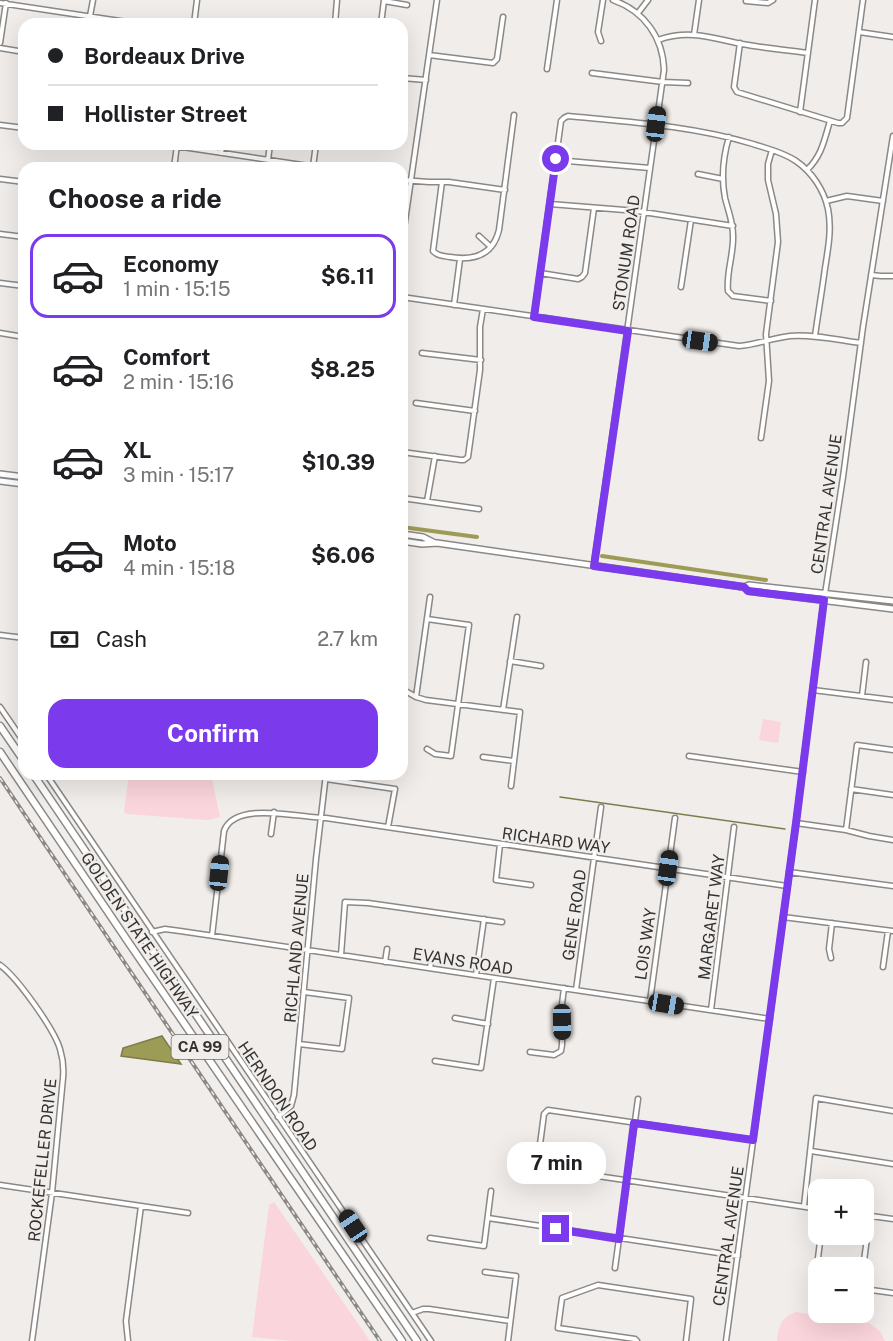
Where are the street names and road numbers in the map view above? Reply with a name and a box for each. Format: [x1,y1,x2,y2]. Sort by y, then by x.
street label: STONUM ROAD [609,194,644,312]
street label: CENTRAL AVENUE [807,433,846,575]
street label: RICHARD WAY [501,824,611,858]
street label: GOLDEN STATE HIGHWAY [77,849,202,1022]
street label: MARGARET WAY [694,853,729,981]
street label: GENE ROAD [559,868,590,962]
street label: RICHLAND AVENUE [280,873,312,1024]
street label: LOIS WAY [631,906,660,981]
street label: EVANS ROAD [411,944,514,979]
road number: CA 99 [172,1035,228,1059]
street label: HERNDON ROAD [234,1038,321,1155]
street label: ROCKEFELLER DRIVE [24,1077,61,1243]
street label: CENTRAL AVENUE [709,1165,748,1307]

